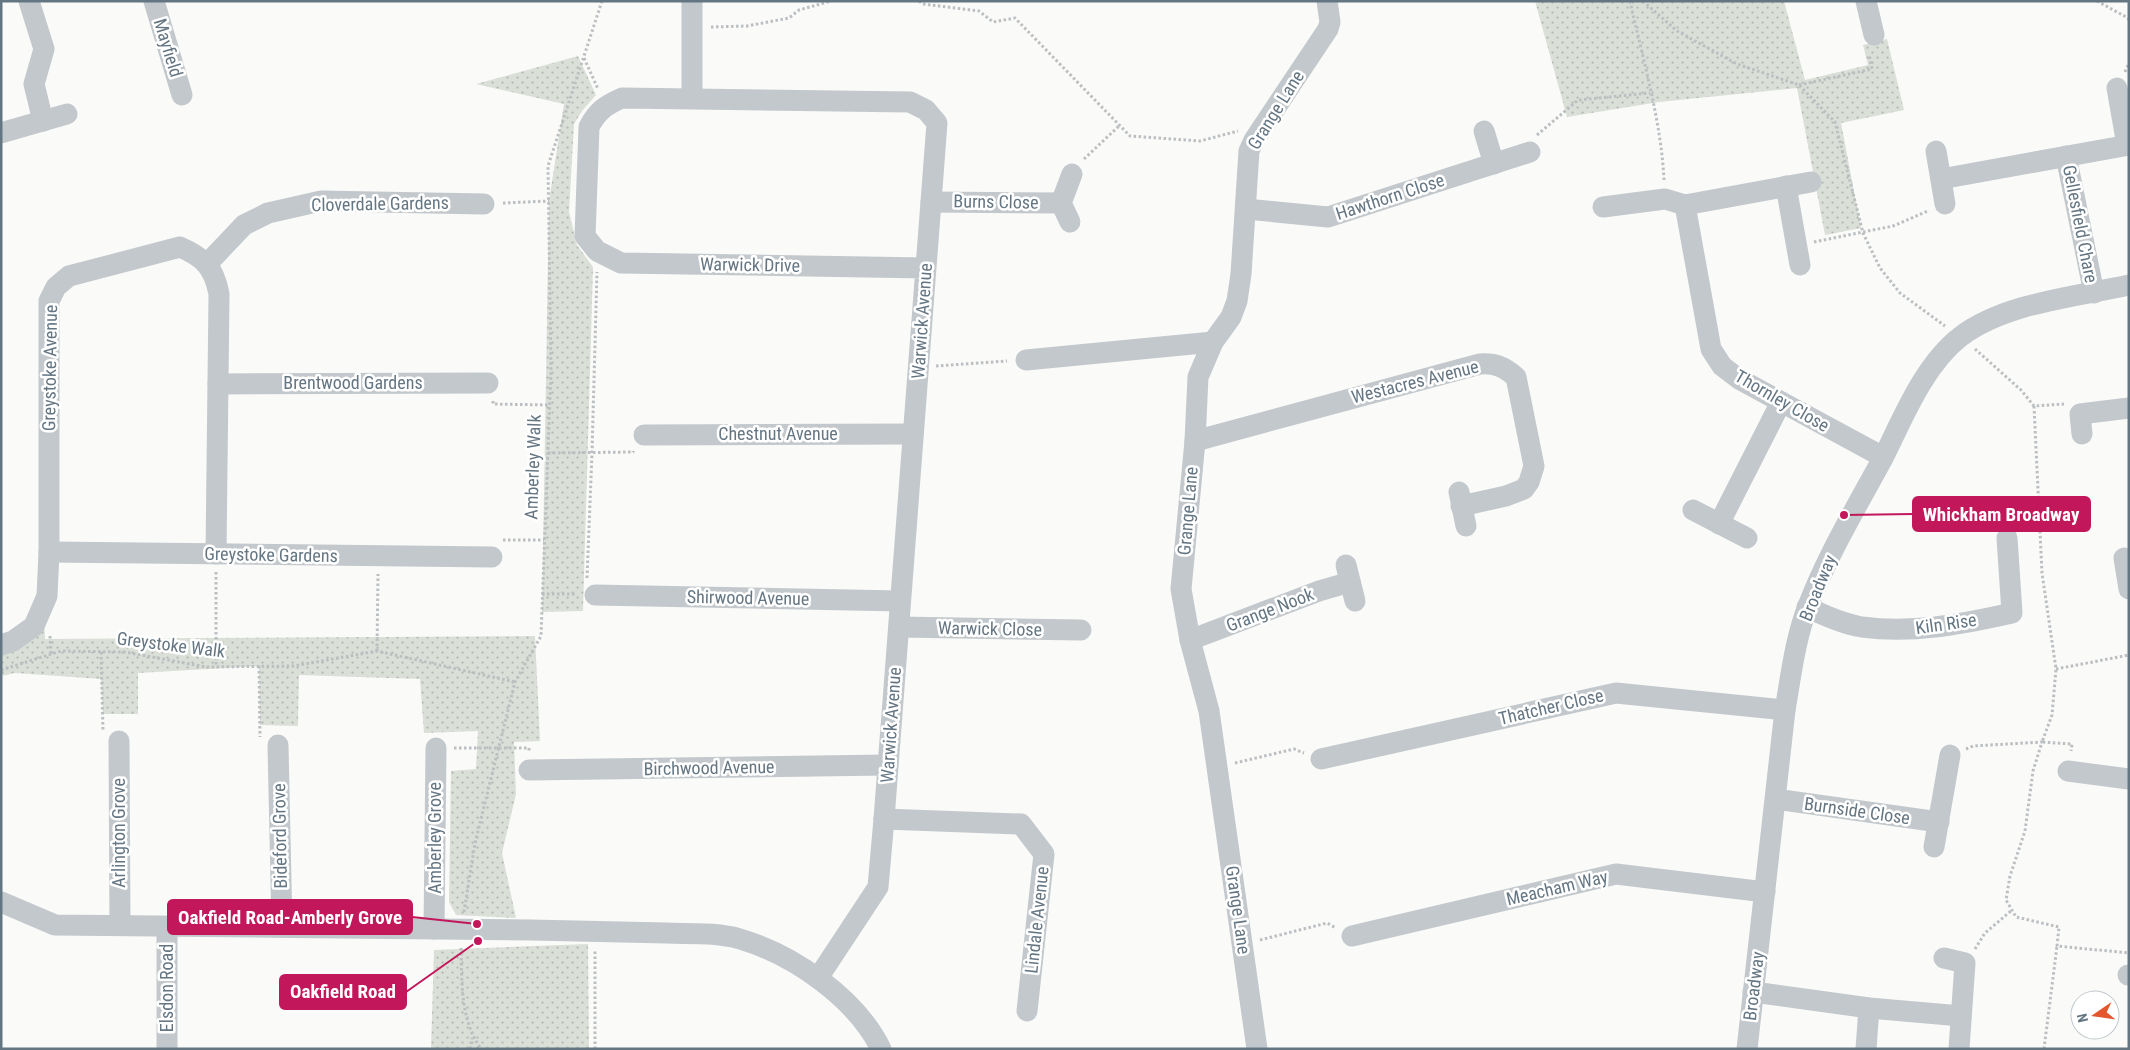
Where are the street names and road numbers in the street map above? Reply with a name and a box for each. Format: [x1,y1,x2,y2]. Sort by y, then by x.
street label: Mayfield [150,16,187,80]
street label: Grange Lane [1243,66,1308,153]
street label: Gellesfield Chare [2059,163,2102,285]
street label: Hawthorn Close [1333,169,1447,224]
street label: Burns Close [953,190,1039,213]
street label: Cloverdale Gardens [311,192,449,215]
street label: Warwick Drive [700,253,800,276]
street label: Warwick Avenue [907,262,936,380]
street label: Greystoke Avenue [38,305,61,431]
street label: Westacres Avenue [1349,356,1481,407]
street label: Thornley Close [1731,365,1833,436]
street label: Brentwood Gardens [283,372,423,393]
street label: Amberley Walk [520,414,545,520]
street label: Chestnut Avenue [718,423,838,444]
street label: Grange Lane [1173,466,1202,556]
street label: Greystoke Gardens [204,543,338,566]
street label: Broadway [1795,551,1840,624]
street label: Grange Nook [1223,583,1316,636]
street label: Shirwood Avenue [687,586,809,609]
street label: Kiln Rise [1914,609,1978,638]
street label: Warwick Close [938,617,1042,640]
street label: Greystoke Walk [116,627,226,662]
street label: Warwick Avenue [876,666,905,784]
street label: Thatcher Close [1496,684,1605,729]
street label: Birchwood Avenue [643,756,775,779]
street label: Arlington Grove [108,778,129,888]
street label: Amberley Grove [424,782,445,894]
street label: Bideford Grove [268,783,291,889]
street label: Burnside Close [1803,793,1911,828]
street label: Grange Lane [1222,864,1255,955]
street label: Lindale Avenue [1020,865,1053,974]
street label: Meacham Way [1504,866,1610,909]
street label: Elsdon Road [156,944,177,1032]
street label: Broadway [1739,950,1768,1022]

